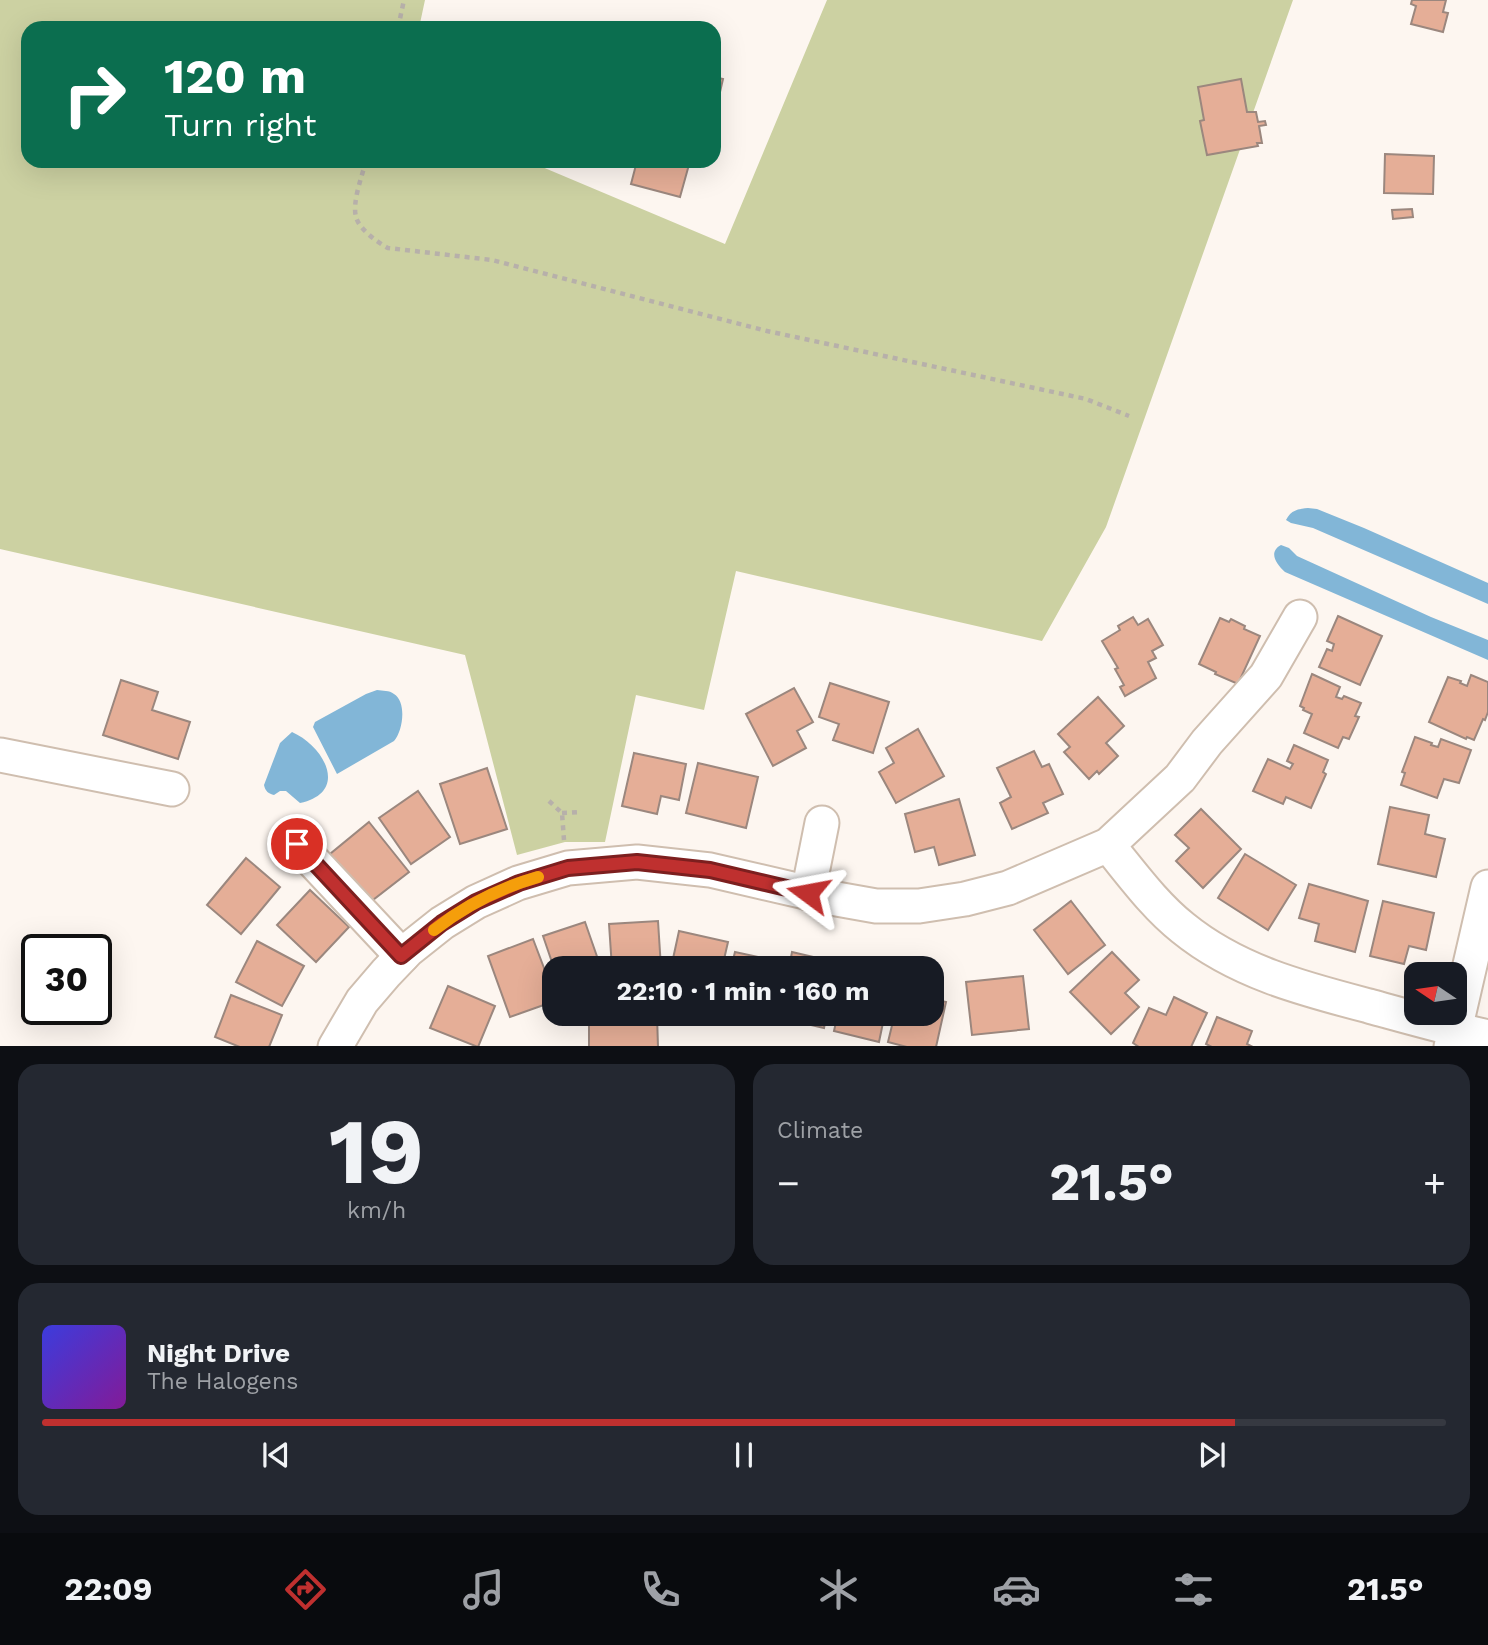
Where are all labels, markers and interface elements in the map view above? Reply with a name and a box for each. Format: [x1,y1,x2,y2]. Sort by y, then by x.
text: 120 m [164,47,306,105]
icon: right [49,49,140,140]
text: Turn right [164,106,316,144]
pin [267,814,327,874]
icon: arrive [278,825,316,863]
position arrow [771,856,845,930]
speed limit sign: 30 [21,934,112,1025]
north arrow [1404,962,1466,1026]
map controls [1404,962,1467,1025]
text: 22:10 · 1 min · 160 m [616,976,870,1006]
text: 19 [329,1098,424,1205]
text: Climate [777,1117,863,1144]
text: 21.5° [1049,1152,1174,1213]
text: − [777,1161,800,1205]
text: + [1423,1161,1446,1205]
text: km/h [347,1197,406,1224]
text: Night Drive [147,1338,290,1368]
text: The Halogens [147,1368,298,1395]
icon: previous [257,1436,295,1474]
icon: pause [725,1436,763,1474]
icon: next [1193,1436,1231,1474]
icon: directions [281,1565,330,1614]
icon: music [459,1565,508,1614]
icon: phone [636,1565,685,1614]
icon: climate [814,1565,863,1614]
icon: car [992,1565,1041,1614]
icon: filters [1169,1565,1218,1614]
text: 22:09 [64,1570,152,1608]
text: 21.5° [1347,1570,1424,1608]

